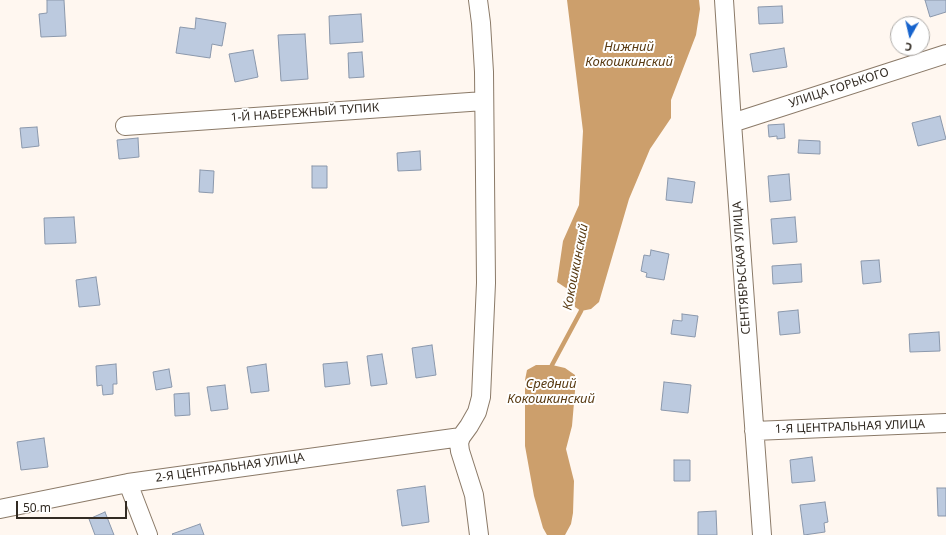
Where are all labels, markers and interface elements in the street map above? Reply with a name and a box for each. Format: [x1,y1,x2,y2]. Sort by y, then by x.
north arrow [890,16,930,56]
water label: Нижний Кокошкинский [585,39,673,70]
text: С [904,39,913,55]
street label: УЛИЦА ГОРЬКОГО [787,65,891,111]
street label: 1-Й НАБЕРЕЖНЫЙ ТУПИК [230,101,380,125]
street label: СЕНТЯБРЬСКАЯ УЛИЦА [730,201,754,335]
water label: Кокошкинский [560,223,592,311]
water label: Средний Кокошкинский [507,376,595,407]
street label: 1-Я ЦЕНТРАЛЬНАЯ УЛИЦА [775,417,925,437]
street label: 2-Я ЦЕНТРАЛЬНАЯ УЛИЦА [155,450,305,486]
scale bar [18,493,129,519]
text: 50 m [23,499,51,516]

